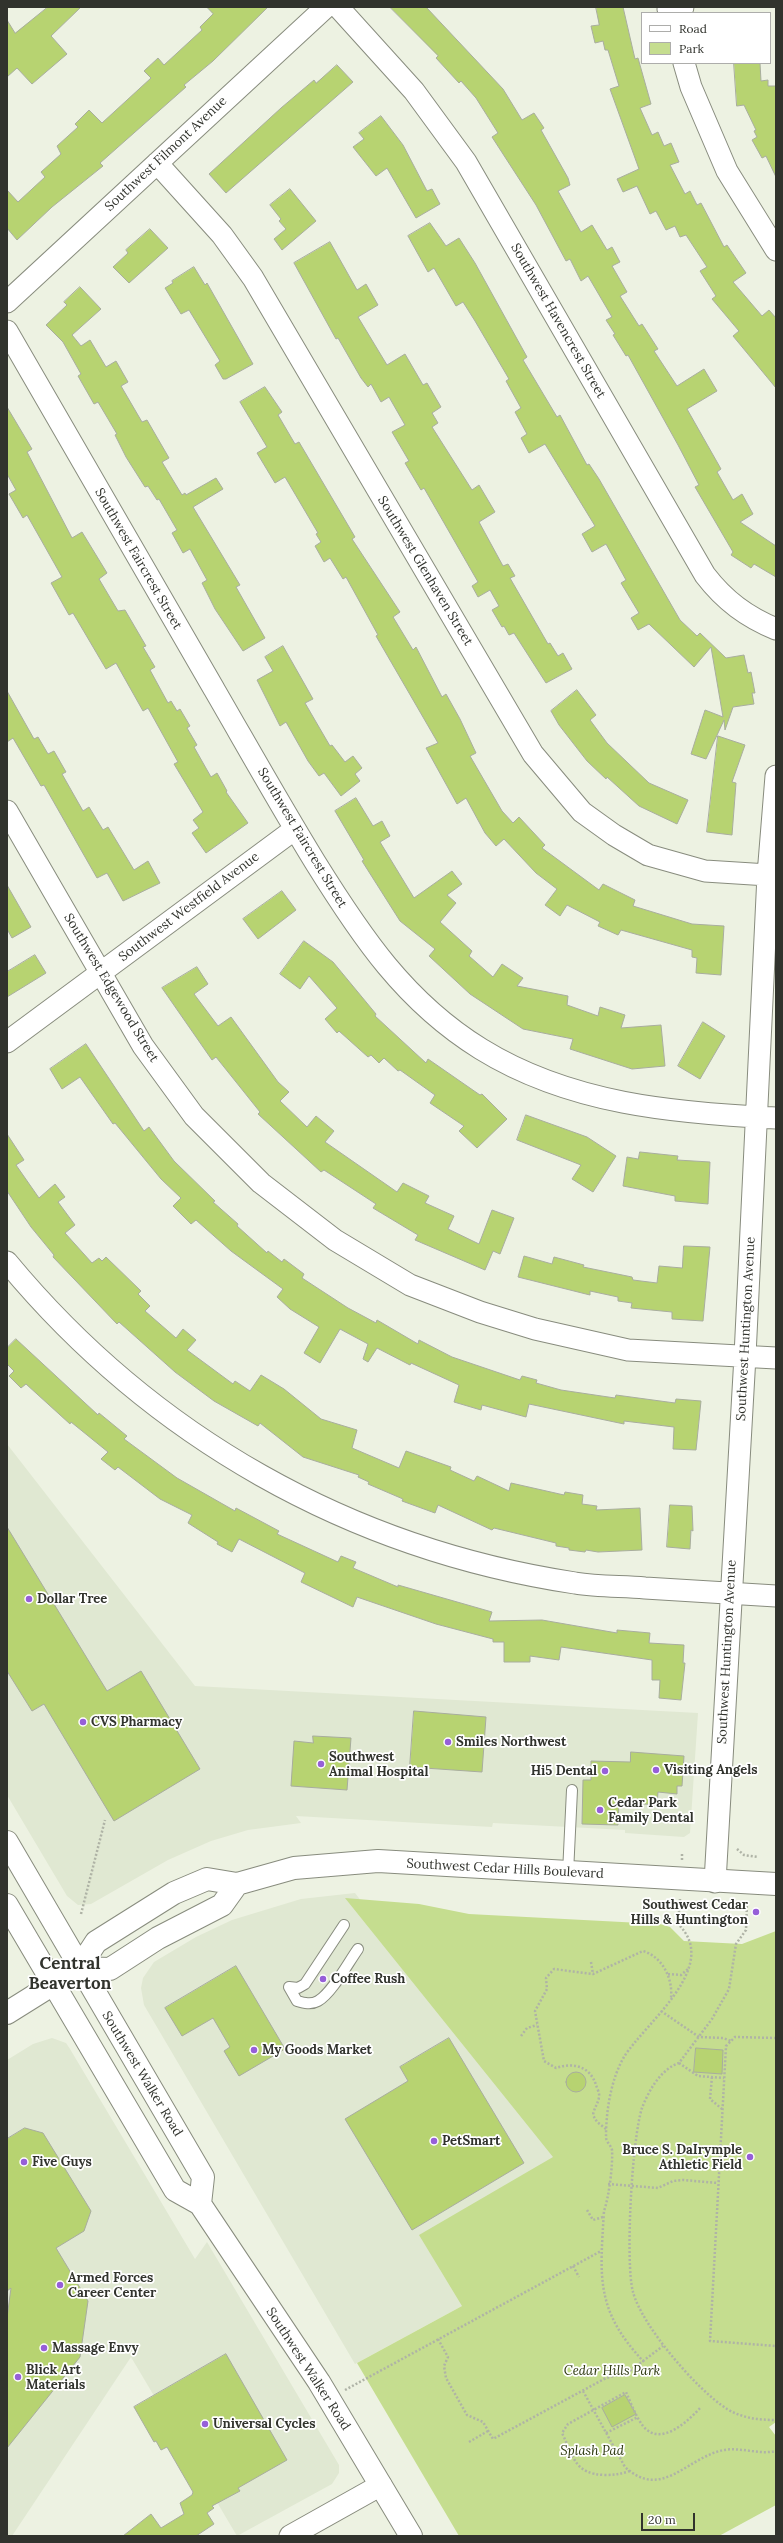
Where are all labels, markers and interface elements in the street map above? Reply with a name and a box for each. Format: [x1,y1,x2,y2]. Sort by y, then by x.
legend [641,12,771,64]
text: Road [679,21,707,36]
text: Park [679,41,704,56]
street label: Southwest Filmont Avenue [102,93,230,215]
street label: Southwest Havencrest Street [507,241,609,401]
street label: Southwest Faircrest Street [91,486,185,632]
street label: Southwest Glenhaven Street [374,493,476,649]
street label: Southwest Faircrest Street [254,765,350,911]
street label: Southwest Westfield Avenue [116,849,262,965]
street label: Southwest Edgewood Street [60,911,162,1065]
street label: Southwest Huntington Avenue [733,1236,759,1422]
street label: Southwest Huntington Avenue [714,1559,740,1745]
place label: Dollar Tree [37,1591,107,1607]
marker: Dollar Tree [24,1594,34,1604]
place label: CVS Pharmacy [91,1714,182,1730]
marker: CVS Pharmacy [78,1717,88,1727]
place label: Smiles Northwest [456,1734,566,1750]
marker: Smiles Northwest [443,1737,453,1747]
place label: Southwest Animal Hospital [329,1749,428,1780]
marker: Southwest Animal Hospital [316,1759,326,1769]
place label: Visiting Angels [664,1762,758,1778]
place label: Hi5 Dental [531,1763,597,1779]
marker: Visiting Angels [651,1765,661,1775]
marker: Hi5 Dental [600,1766,610,1776]
place label: Cedar Park Family Dental [608,1795,694,1826]
marker: Cedar Park Family Dental [595,1805,605,1815]
street label: Southwest Cedar Hills Boulevard [406,1856,604,1882]
place label: Southwest Cedar Hills & Huntington [631,1897,748,1928]
marker: Southwest Cedar Hills & Huntington [751,1907,761,1917]
district label: Central Beaverton [29,1954,111,1994]
place label: Coffee Rush [331,1971,405,1987]
marker: Coffee Rush [318,1974,328,1984]
street label: Southwest Walker Road [98,2009,186,2139]
place label: My Goods Market [262,2042,372,2058]
marker: My Goods Market [249,2045,259,2055]
place label: PetSmart [442,2133,500,2149]
marker: PetSmart [429,2136,439,2146]
place label: Bruce S. DaIrymple Athletic Field [622,2142,742,2173]
marker: Bruce S. DaIrymple Athletic Field [745,2152,755,2162]
place label: Five Guys [32,2154,92,2170]
marker: Five Guys [19,2157,29,2167]
place label: Armed Forces Career Center [68,2270,156,2301]
marker: Armed Forces Career Center [55,2280,65,2290]
street label: Southwest Walker Road [262,2305,354,2433]
place label: Massage Envy [52,2340,139,2356]
marker: Massage Envy [39,2343,49,2353]
place label: Blick Art Materials [26,2362,85,2393]
park label: Cedar Hills Park [564,2363,660,2379]
marker: Blick Art Materials [13,2372,23,2382]
place label: Universal Cycles [213,2416,316,2432]
marker: Universal Cycles [200,2419,210,2429]
park label: Splash Pad [560,2443,624,2459]
scale bar [643,2505,697,2531]
text: 20 m [648,2512,676,2527]

